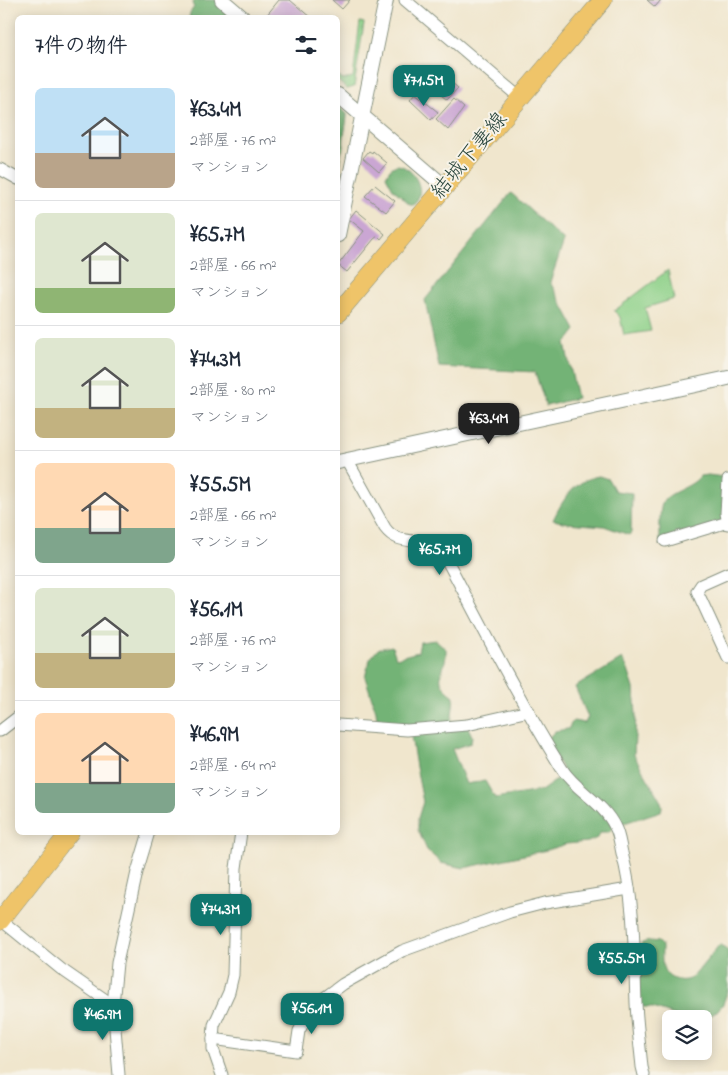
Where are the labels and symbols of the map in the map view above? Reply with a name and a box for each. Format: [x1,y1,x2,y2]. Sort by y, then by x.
pin: ¥71.5M [383,64,465,107]
street label: 結城下妻線 [425,106,515,206]
pin: ¥63.4M [448,402,530,445]
pin: ¥65.7M [399,534,481,576]
pin: ¥74.3M [180,894,262,936]
pin: ¥55.5M [581,942,663,985]
pin: ¥56.1M [271,992,353,1035]
pin: ¥46.9M [62,998,144,1041]

